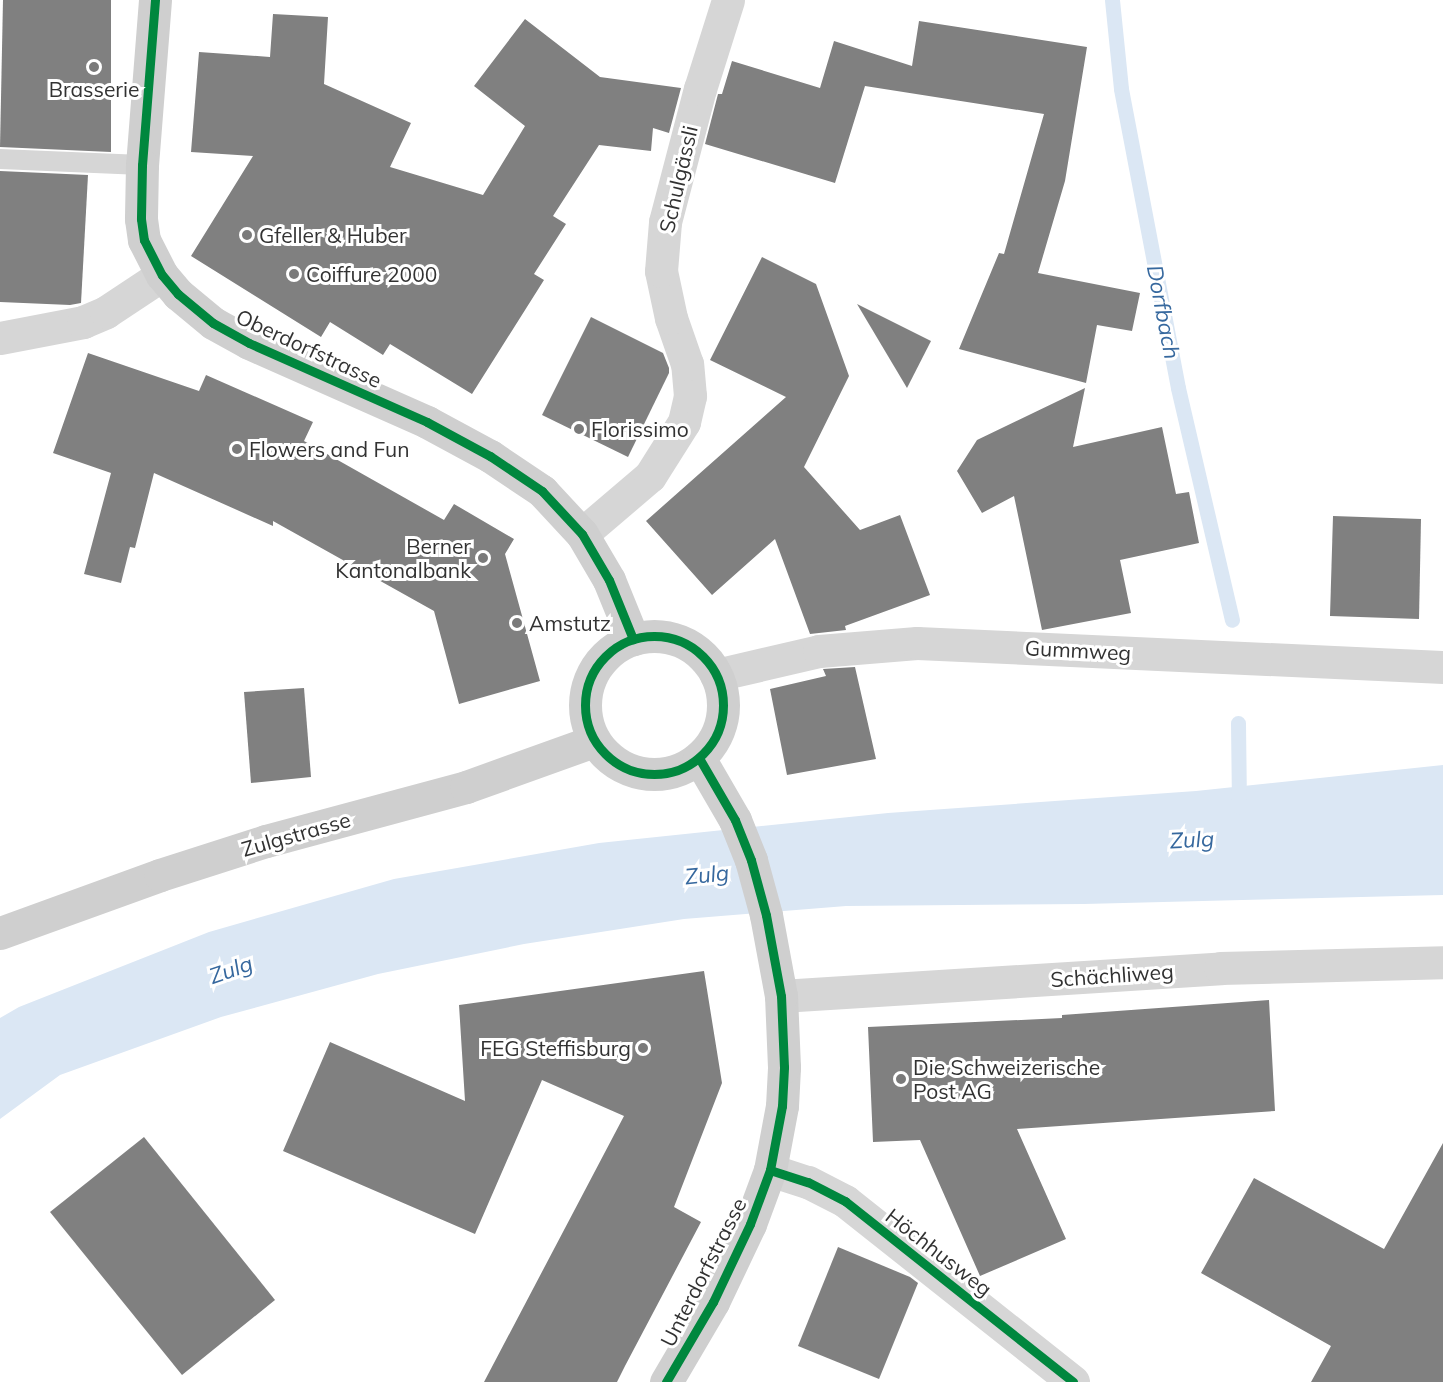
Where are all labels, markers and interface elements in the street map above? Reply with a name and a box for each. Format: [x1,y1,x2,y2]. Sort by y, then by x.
marker: Brasserie [87,60,101,74]
place label: Brasserie [49,76,139,102]
street label: Schulgässli [653,123,703,235]
place label: Gfeller & Huber [259,222,407,248]
marker: Gfeller & Huber [240,228,254,242]
place label: Coiffure 2000 [306,261,437,287]
water label: Dorfbach [1141,263,1185,361]
marker: Coiffure 2000 [287,267,301,281]
street label: Oberdorfstrasse [232,303,386,393]
place label: Florissimo [591,416,689,442]
marker: Florissimo [572,422,586,436]
place label: Flowers and Fun [249,436,410,462]
marker: Flowers and Fun [230,442,244,456]
place label: Berner Kantonalbank [335,533,471,583]
marker: Berner Kantonalbank [476,551,490,565]
place label: Amstutz [529,610,611,636]
marker: Amstutz [510,616,524,630]
street label: Gummweg [1024,635,1132,665]
street label: Zulgstrasse [239,806,353,862]
water label: Zulg [1169,826,1215,854]
water label: Zulg [684,860,730,890]
water label: Zulg [206,950,256,990]
street label: Schächliweg [1050,958,1174,992]
place label: FEG Steffisburg [480,1035,631,1061]
marker: FEG Steffisburg [636,1041,650,1055]
place label: Die Schweizerische Post AG [913,1054,1100,1104]
marker: Die Schweizerische Post AG [894,1072,908,1086]
street label: Unterdorfstrasse [655,1193,751,1351]
street label: Höchhusweg [881,1203,997,1301]

